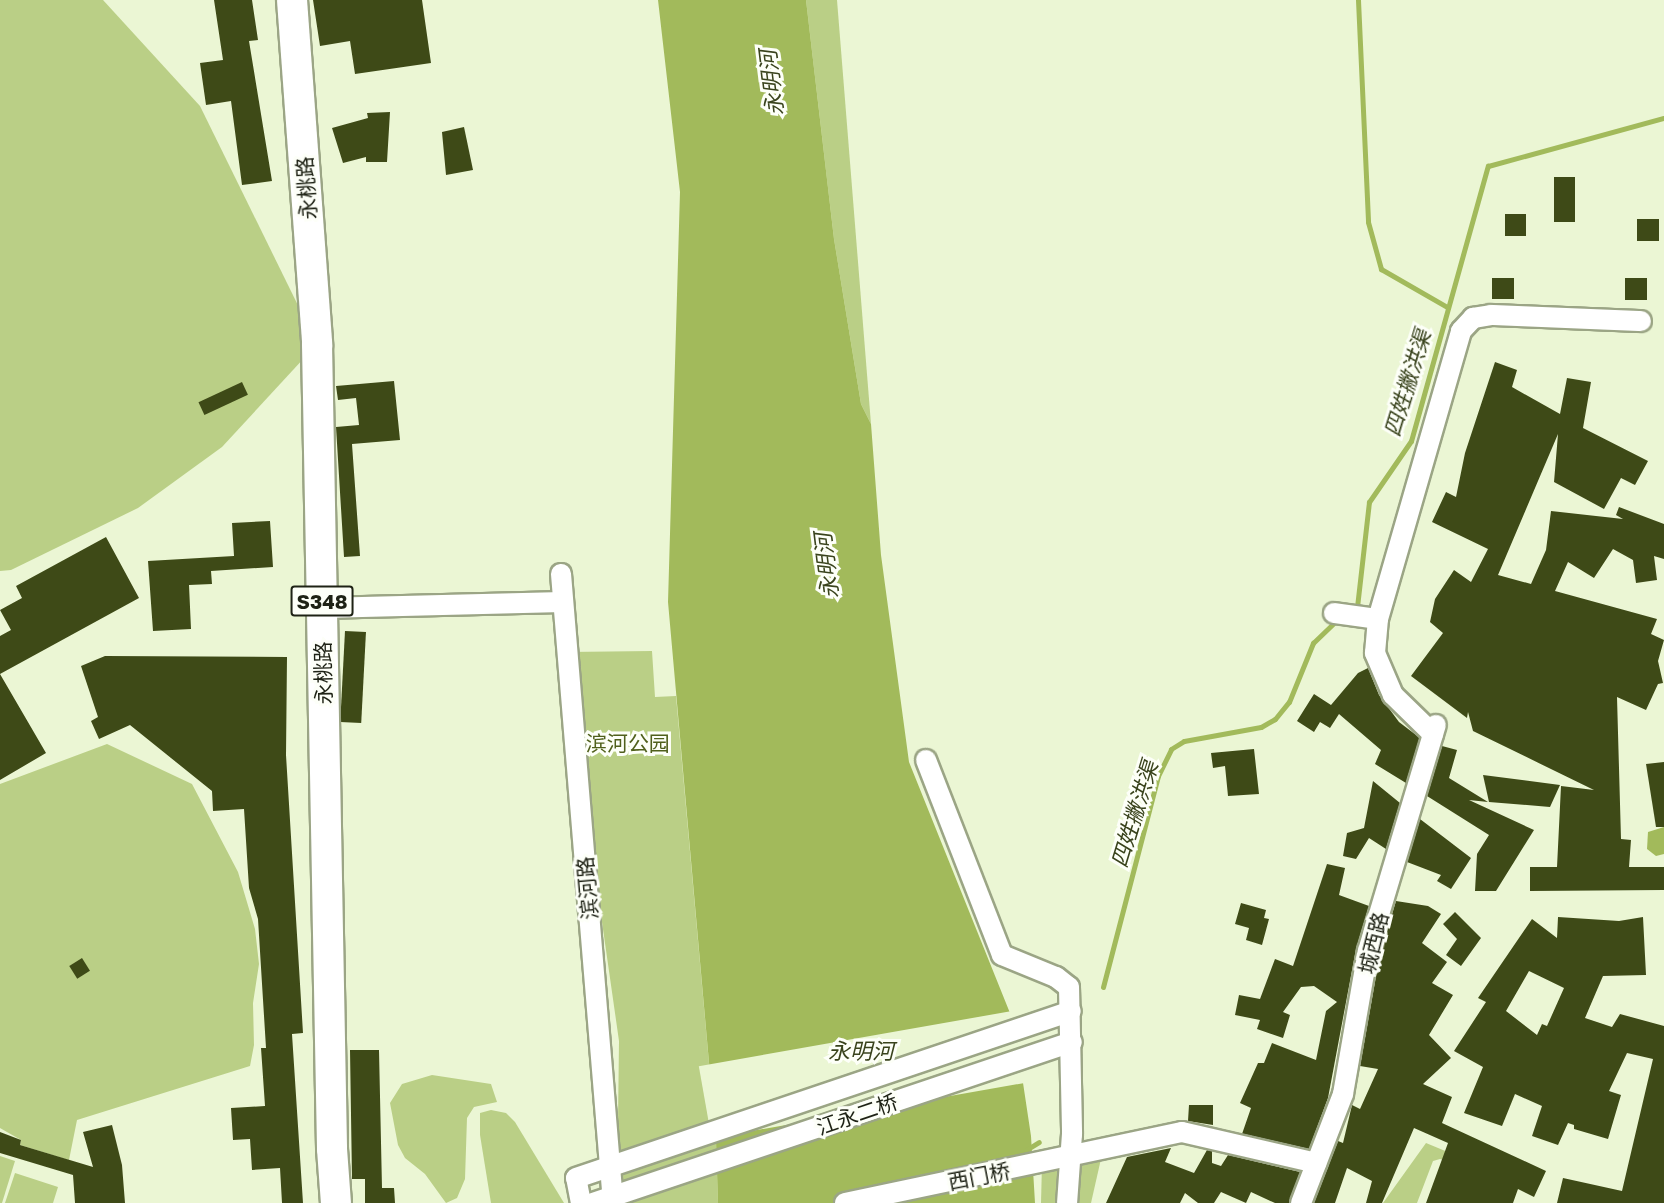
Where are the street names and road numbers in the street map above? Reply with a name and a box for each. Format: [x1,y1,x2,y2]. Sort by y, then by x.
street label: 永桃路 [291,156,321,220]
road number: S348 [290,584,354,618]
street label: 永桃路 [310,641,336,705]
street label: 滨河路 [572,856,602,920]
street label: 城西路 [1353,909,1393,977]
street label: 江永二桥 [813,1088,901,1140]
street label: 西门桥 [946,1158,1012,1194]

